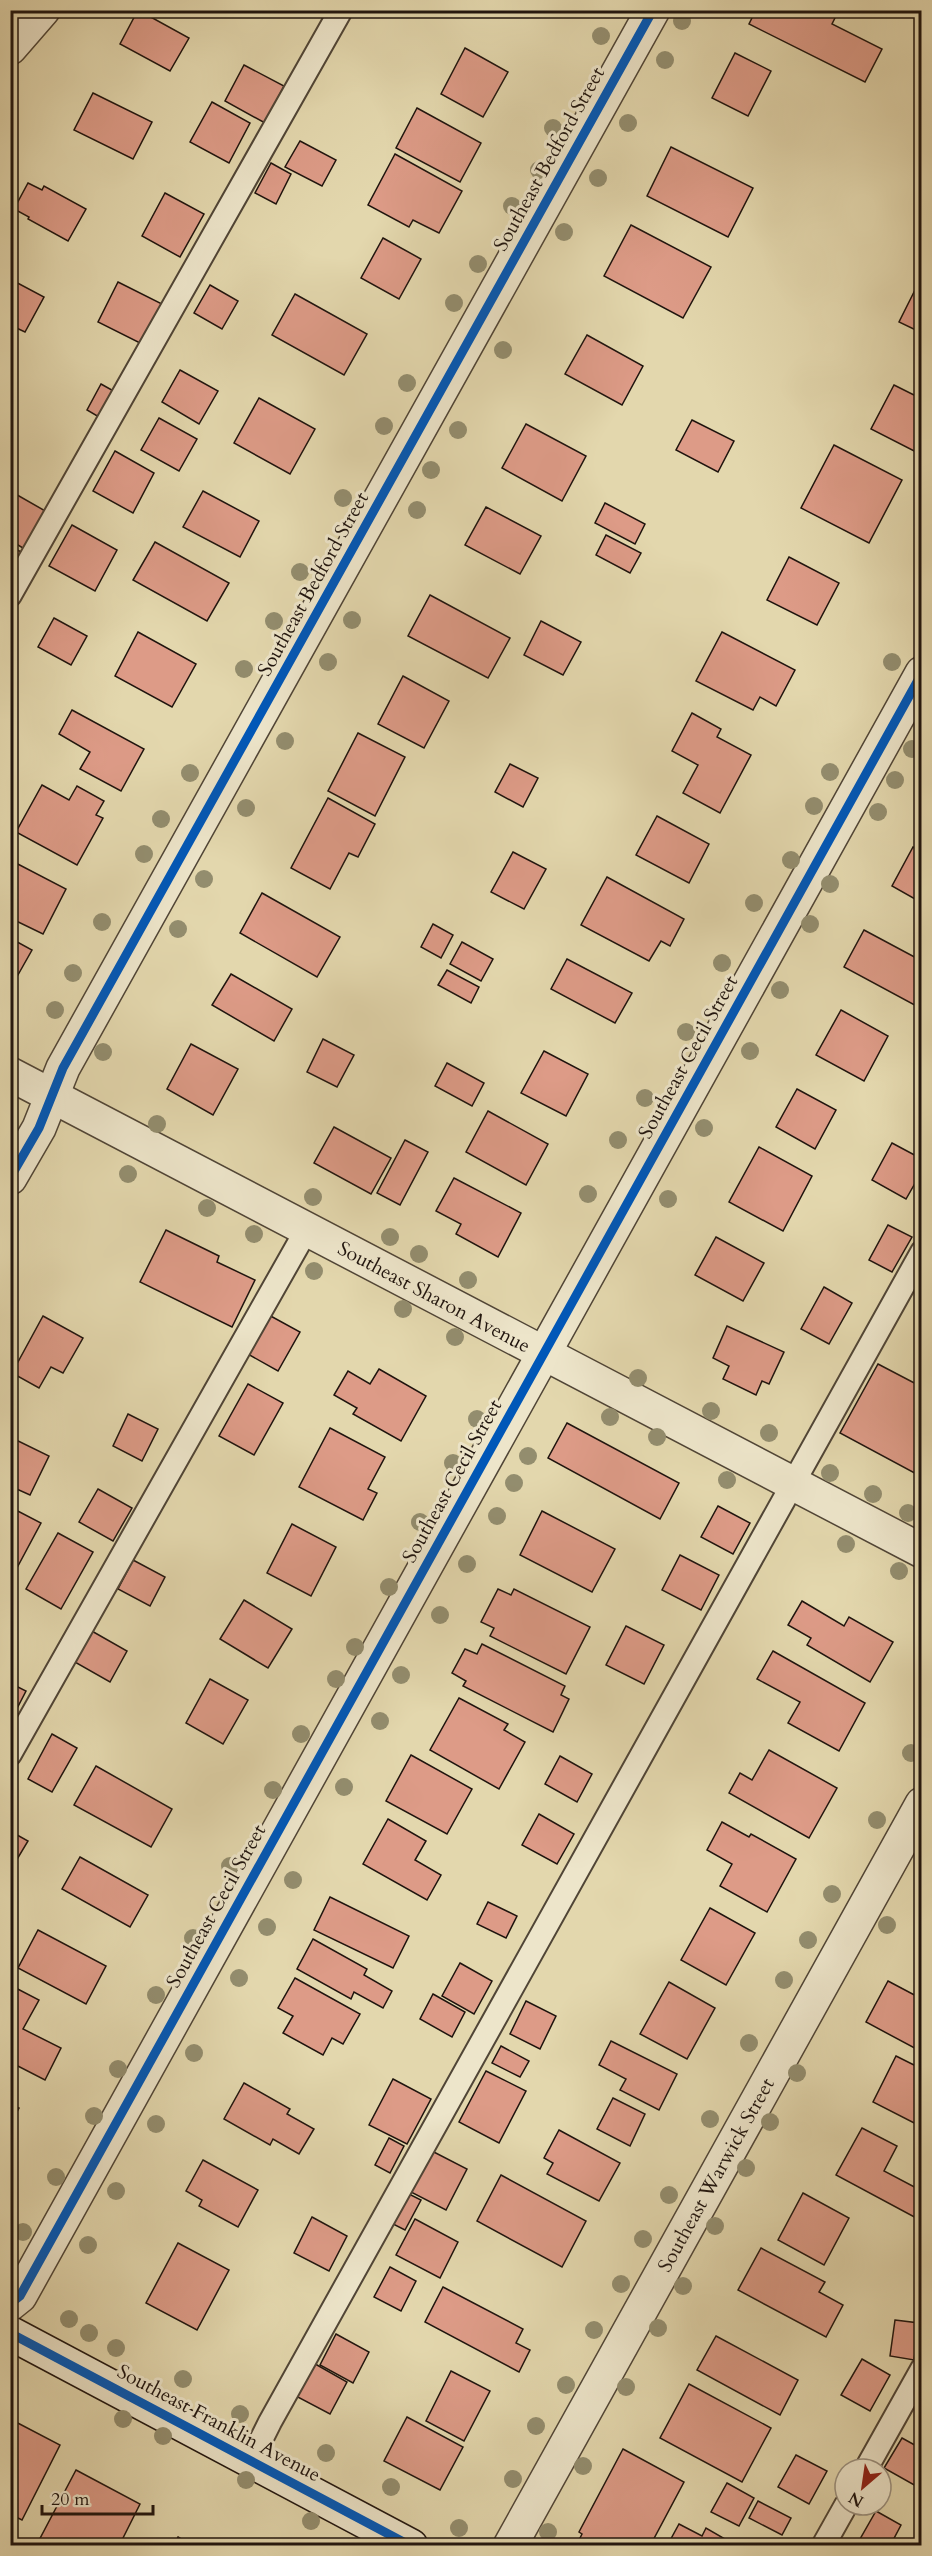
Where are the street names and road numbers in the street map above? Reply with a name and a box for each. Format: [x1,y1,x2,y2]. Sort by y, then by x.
street label: Southeast Bedford Street [487,61,611,256]
street label: Southeast Bedford Street [251,486,375,681]
street label: Southeast Cecil Street [632,970,744,1144]
street label: Southeast Sharon Avenue [333,1235,535,1359]
street label: Southeast Cecil Street [396,1394,508,1568]
street label: Southeast Cecil Street [160,1819,272,1993]
street label: Southeast Warwick Street [651,2072,781,2277]
street label: Southeast Franklin Avenue [112,2358,326,2488]

